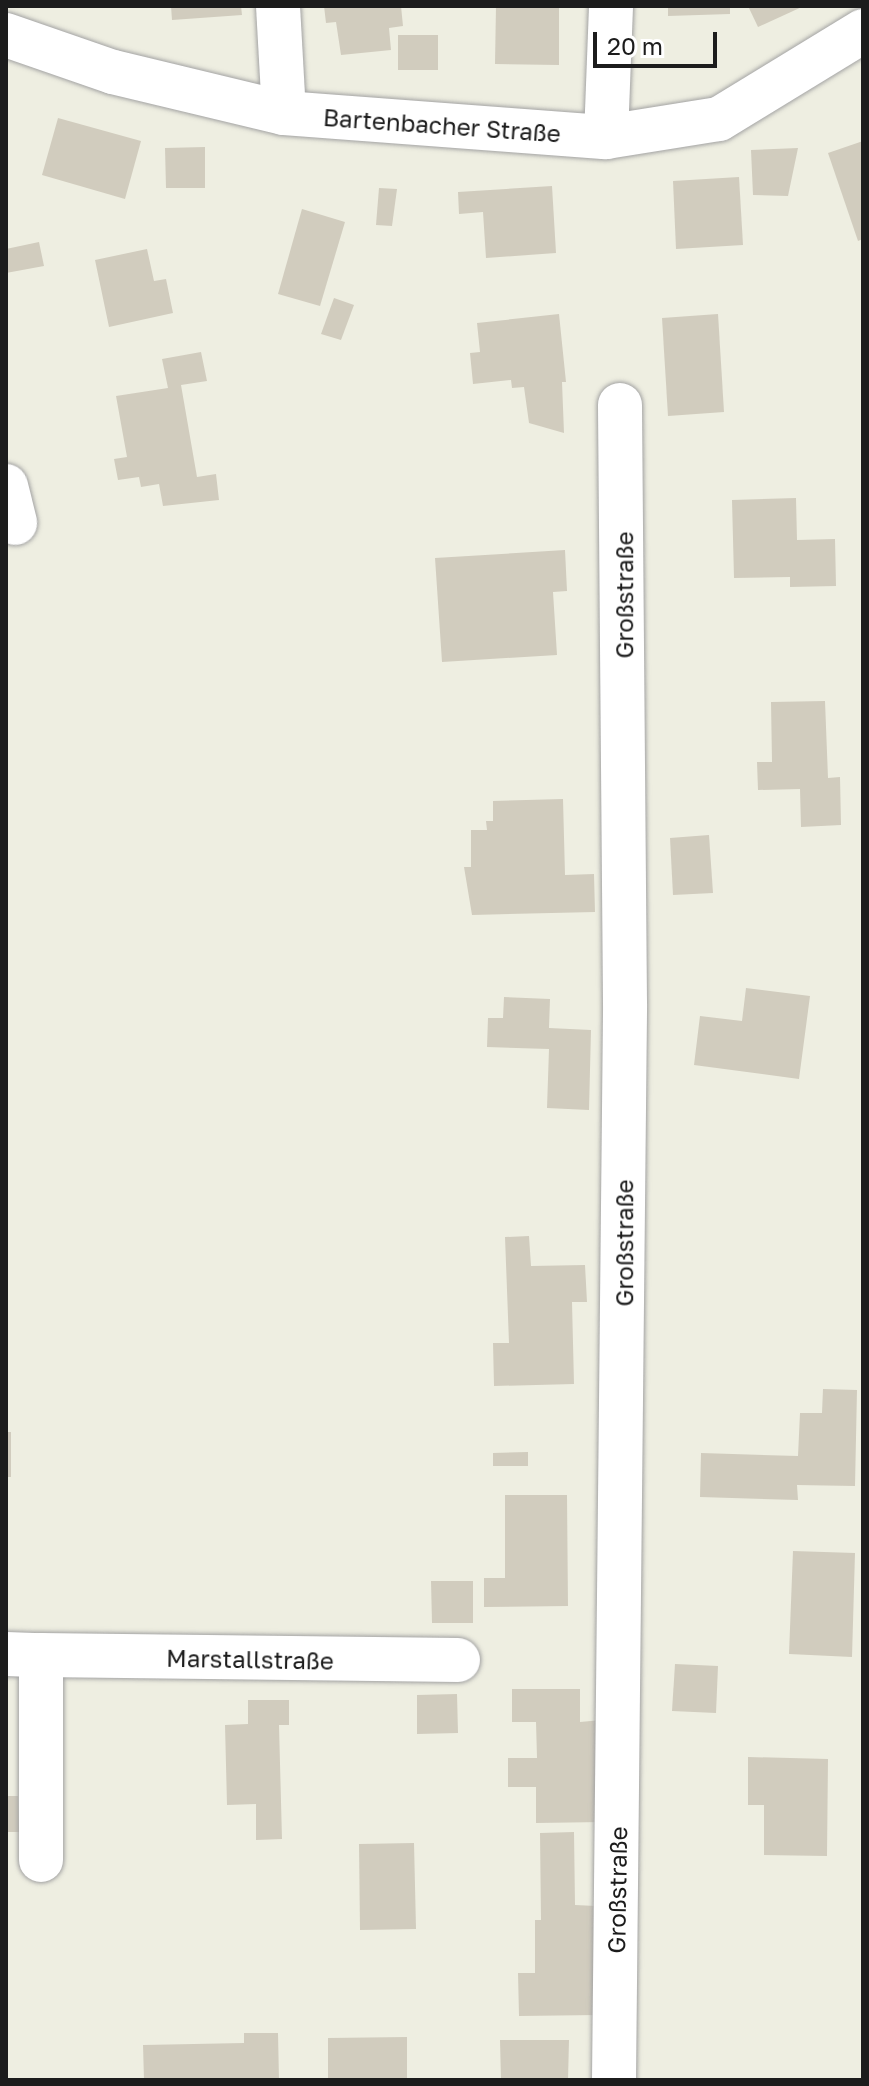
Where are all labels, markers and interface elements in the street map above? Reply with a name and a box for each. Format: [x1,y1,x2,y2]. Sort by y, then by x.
scale bar [597,16,721,66]
text: 20 m [607,31,663,60]
street label: Bartenbacher Straße [322,102,562,148]
street label: Großstraße [610,531,638,659]
street label: Großstraße [610,1179,638,1307]
street label: Marstallstraße [166,1643,334,1675]
street label: Großstraße [601,1826,633,1954]

